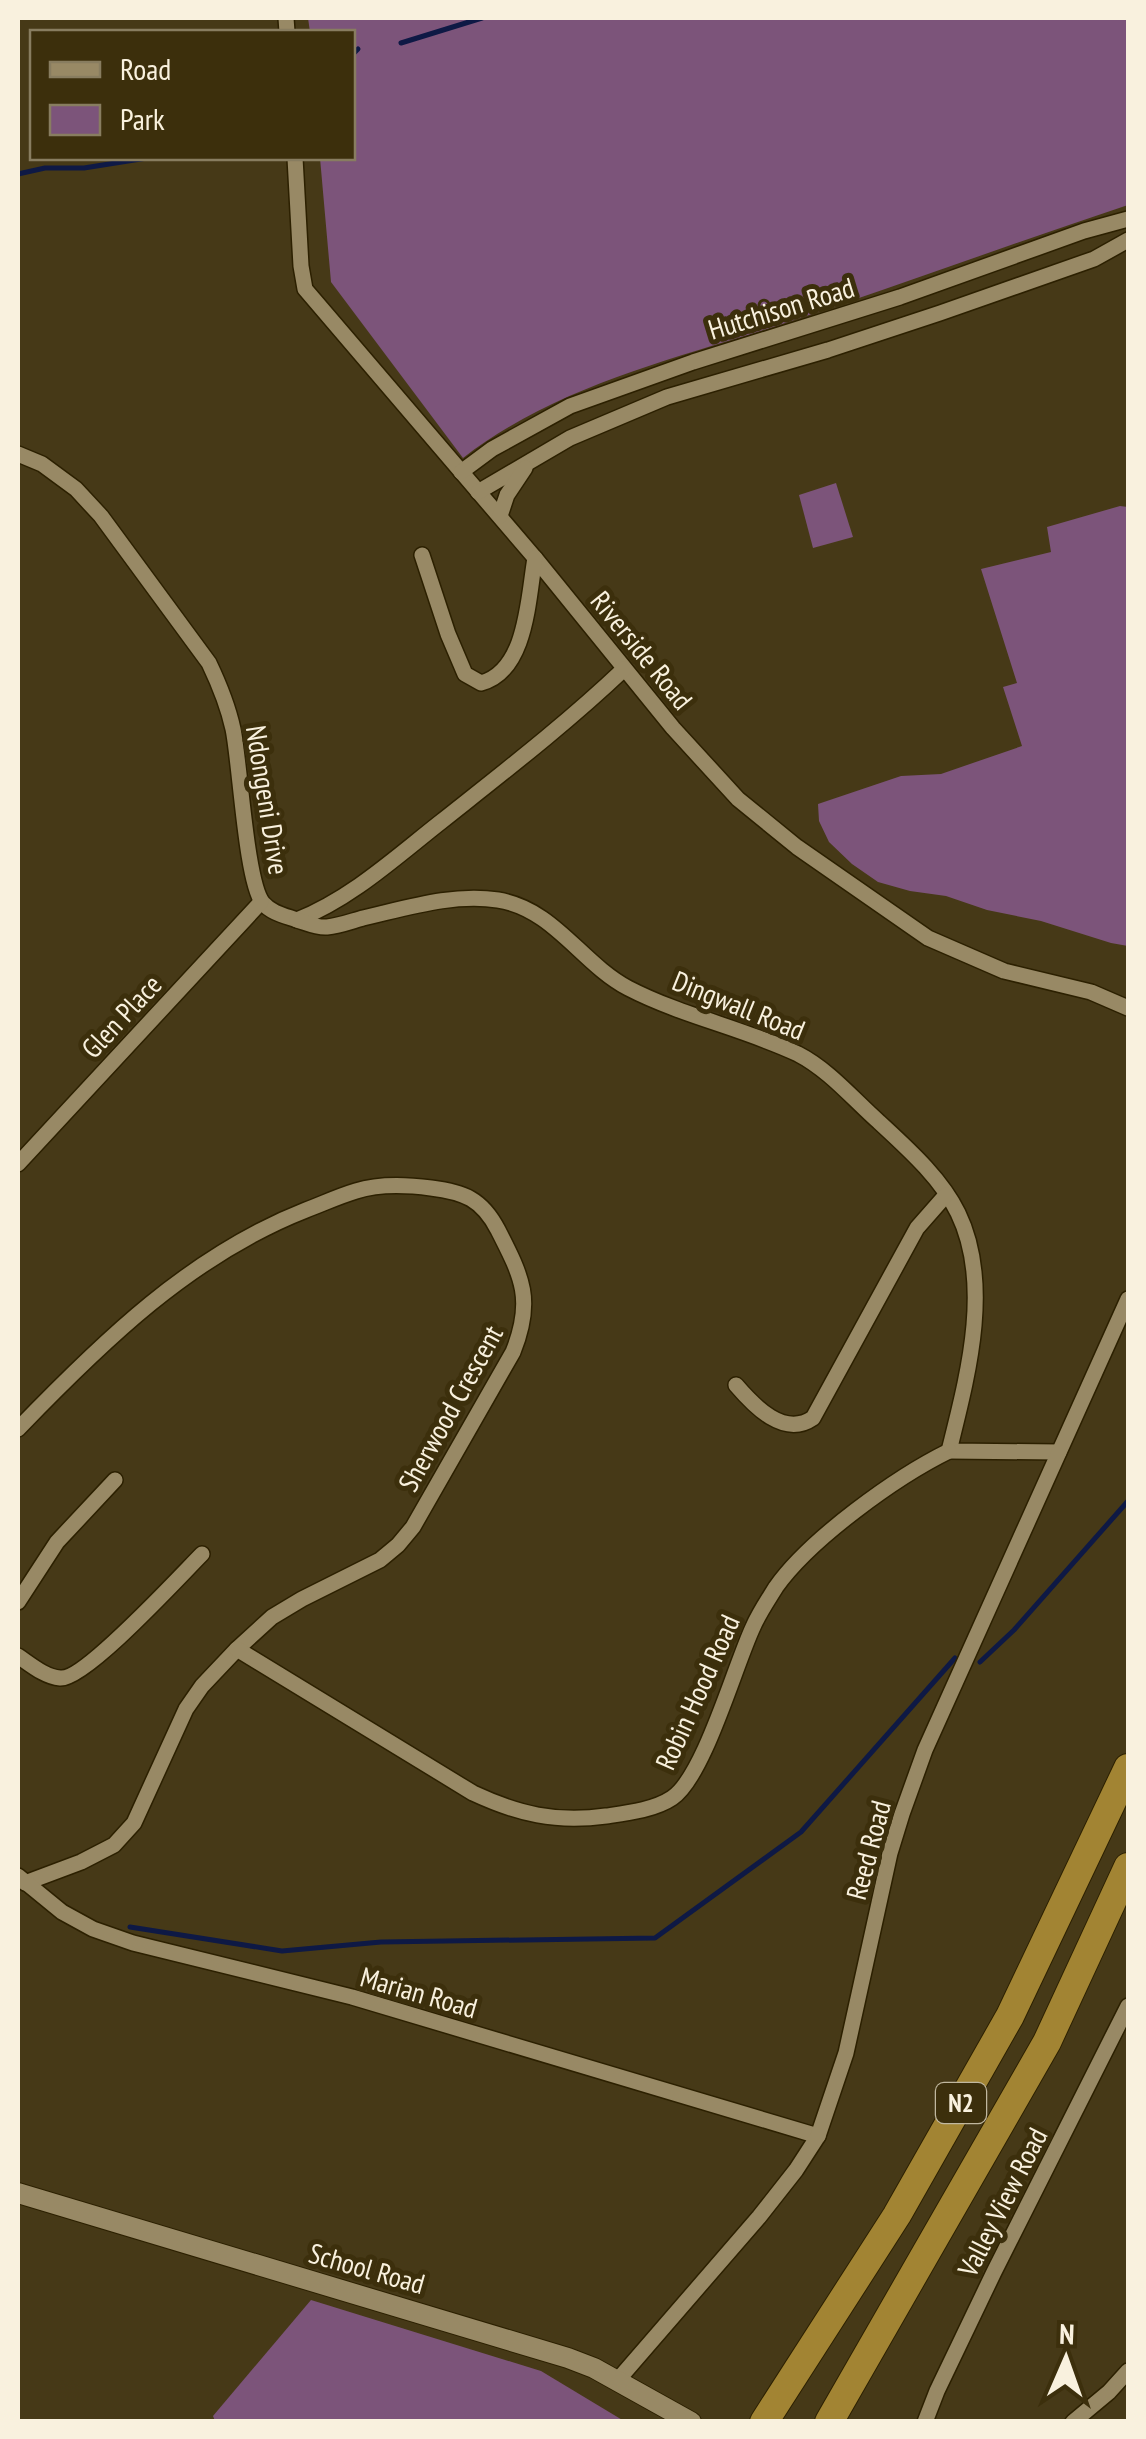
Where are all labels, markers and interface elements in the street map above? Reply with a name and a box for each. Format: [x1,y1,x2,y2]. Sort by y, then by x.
legend [30,30,355,160]
text: Road [120,49,171,88]
text: Park [120,99,165,138]
street label: Hutchison Road [704,268,858,348]
street label: Riverside Road [583,583,701,717]
street label: Ndongeni Drive [238,723,298,877]
street label: Dingwall Road [667,962,811,1048]
street label: Glen Place [73,966,169,1066]
street label: Sherwood Crescent [389,1318,511,1498]
street label: Robin Hood Road [646,1609,748,1775]
street label: Reed Road [837,1796,899,1904]
street label: Marian Road [356,1958,482,2026]
road number: N2 [936,2083,986,2123]
street label: Valley View Road [948,2121,1055,2284]
street label: School Road [305,2234,429,2302]
north arrow [1016,2309,1116,2409]
text: N [1059,2315,1075,2352]

